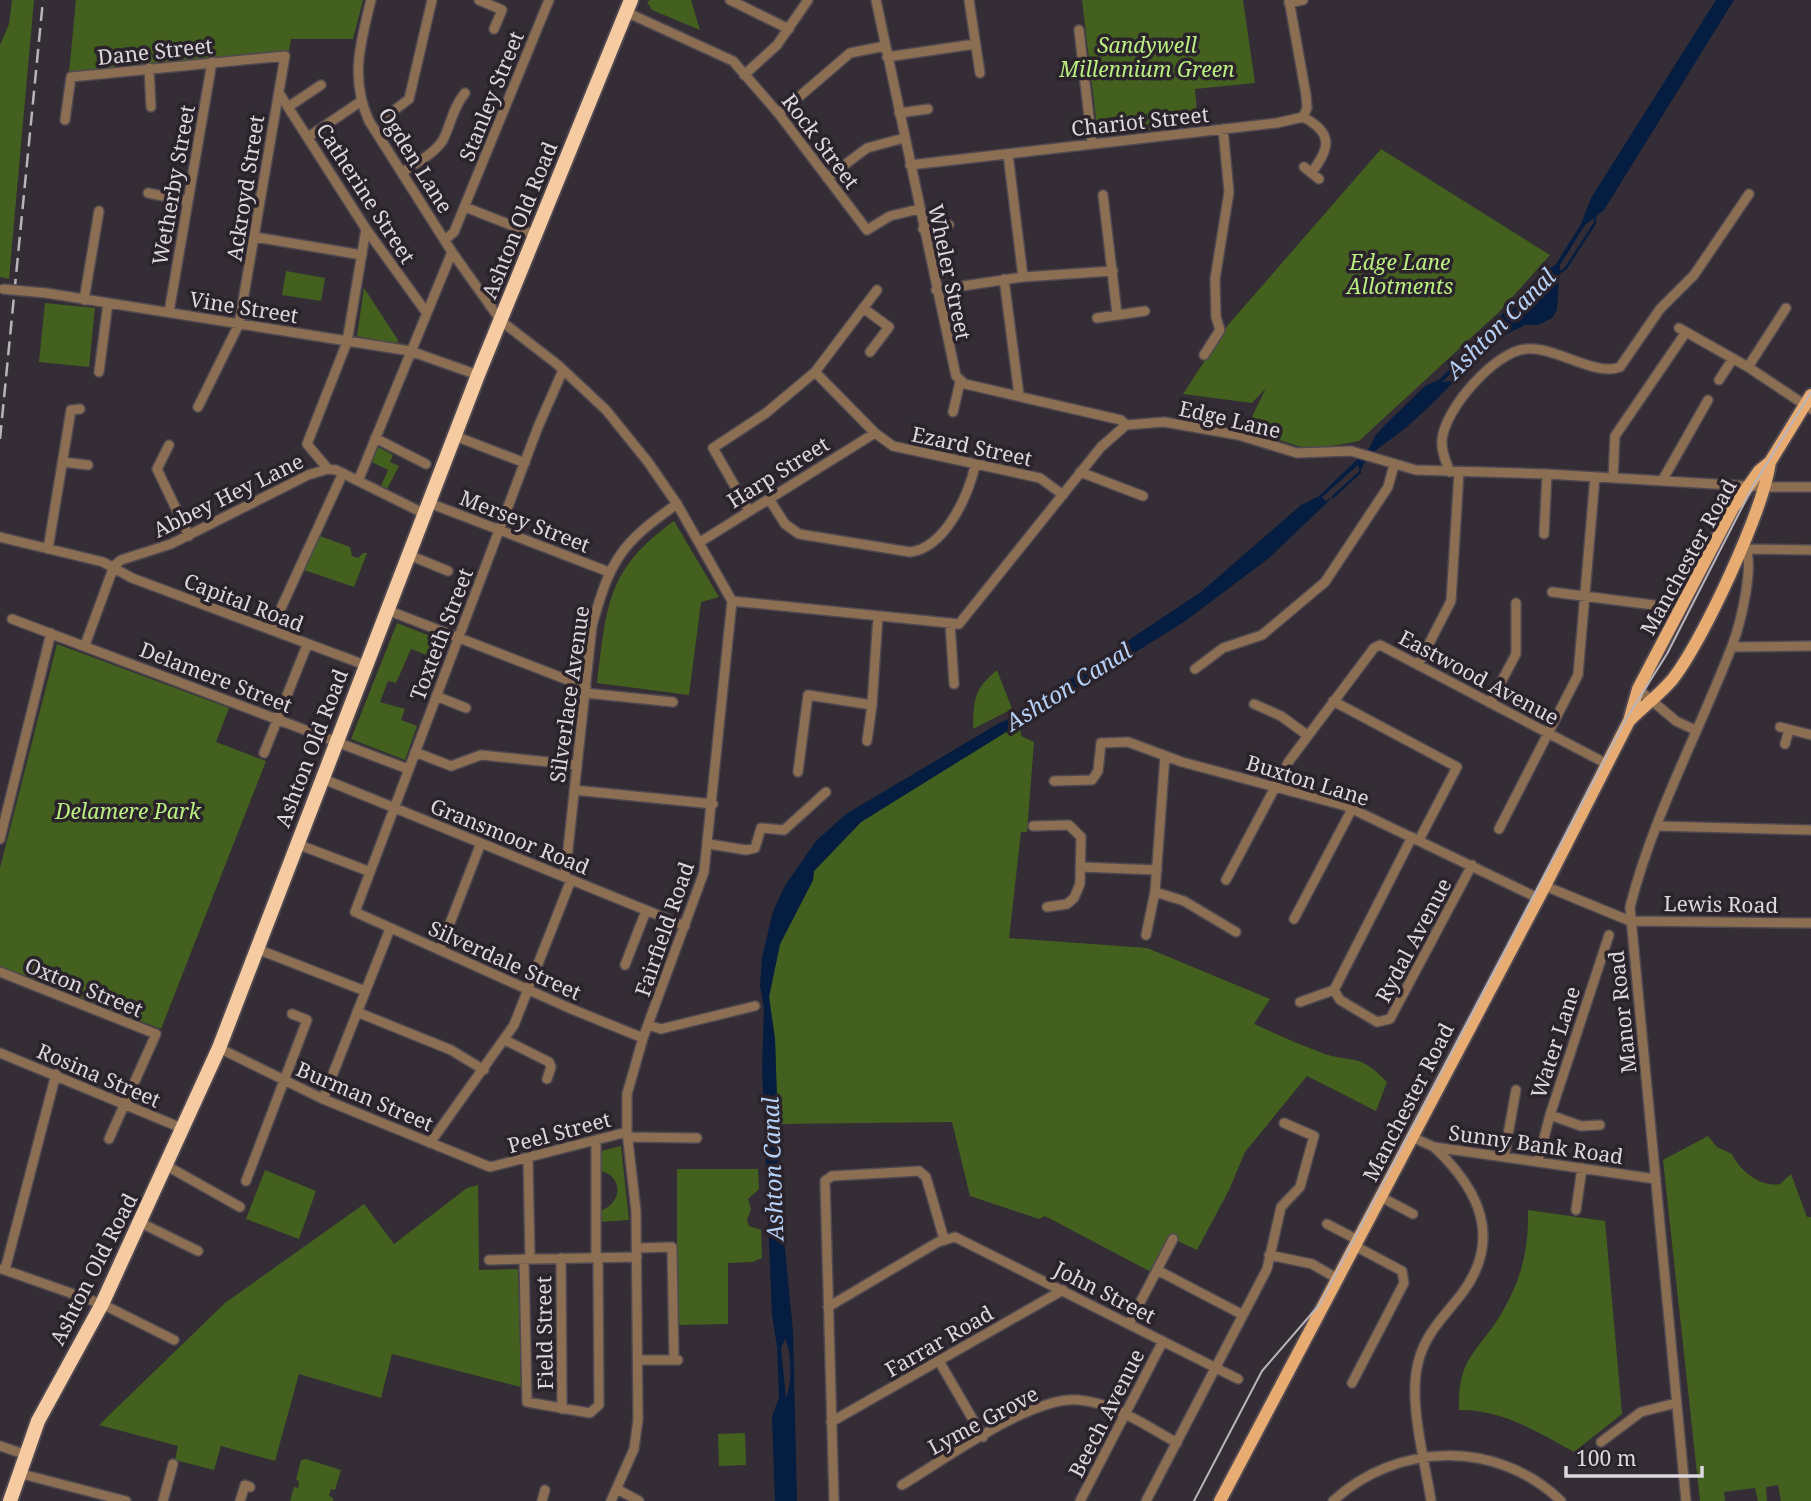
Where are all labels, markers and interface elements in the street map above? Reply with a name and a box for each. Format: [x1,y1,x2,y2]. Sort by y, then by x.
street label: Stanley Street [452,27,530,165]
street label: Dane Street [96,31,214,71]
park label: Sandywell Millennium Green [1058,31,1235,83]
street label: Rock Street [776,88,866,194]
street label: Chariot Street [1070,100,1210,142]
street label: Ogden Lane [372,102,460,218]
street label: Wetherby Street [145,103,201,267]
street label: Ackroyd Street [220,113,270,263]
street label: Catherine Street [310,117,422,269]
street label: Ashton Old Road [475,137,563,303]
street label: Wheler Street [922,201,978,343]
park label: Edge Lane Allotments [1345,248,1454,300]
water label: Ashton Canal [1436,261,1562,387]
street label: Vine Street [188,285,300,329]
street label: Edge Lane [1176,394,1284,444]
street label: Ezard Street [909,420,1035,472]
street label: Harp Street [722,430,834,514]
street label: Abbey Hey Lane [148,446,308,544]
street label: Manchester Road [1634,474,1742,640]
street label: Mersey Street [456,483,594,559]
street label: Toxteth Street [403,564,479,704]
street label: Capital Road [180,566,308,638]
street label: Silverlace Avenue [543,604,595,784]
street label: Eastwood Avenue [1394,623,1564,731]
water label: Ashton Canal [997,634,1138,739]
street label: Delamere Street [136,635,296,719]
street label: Ashton Old Road [268,665,354,831]
street label: Buxton Lane [1243,748,1373,812]
street label: Gransmoor Road [426,791,594,881]
park label: Delamere Park [54,797,202,825]
street label: Fairfield Road [628,858,700,1000]
street label: Rydal Avenue [1368,873,1458,1007]
street label: Lewis Road [1663,889,1779,919]
street label: Silverdale Street [424,914,586,1006]
street label: Manor Road [1602,949,1642,1075]
street label: Oxton Street [21,951,147,1023]
street label: Water Lane [1524,983,1586,1101]
street label: Manchester Road [1356,1018,1460,1186]
street label: Rosina Street [33,1036,165,1114]
street label: Burman Street [292,1055,438,1137]
water label: Ashton Canal [753,1097,791,1243]
street label: Peel Street [504,1105,614,1159]
street label: Sunny Bank Road [1447,1118,1625,1170]
street label: Ashton Old Road [43,1188,143,1350]
street label: John Street [1049,1254,1161,1330]
street label: Field Street [529,1276,559,1390]
street label: Farrar Road [880,1299,998,1383]
street label: Beech Avenue [1062,1344,1150,1482]
street label: Lyme Grove [923,1379,1043,1461]
scale bar [1566,1434,1702,1478]
text: 100 m [1576,1444,1637,1472]

